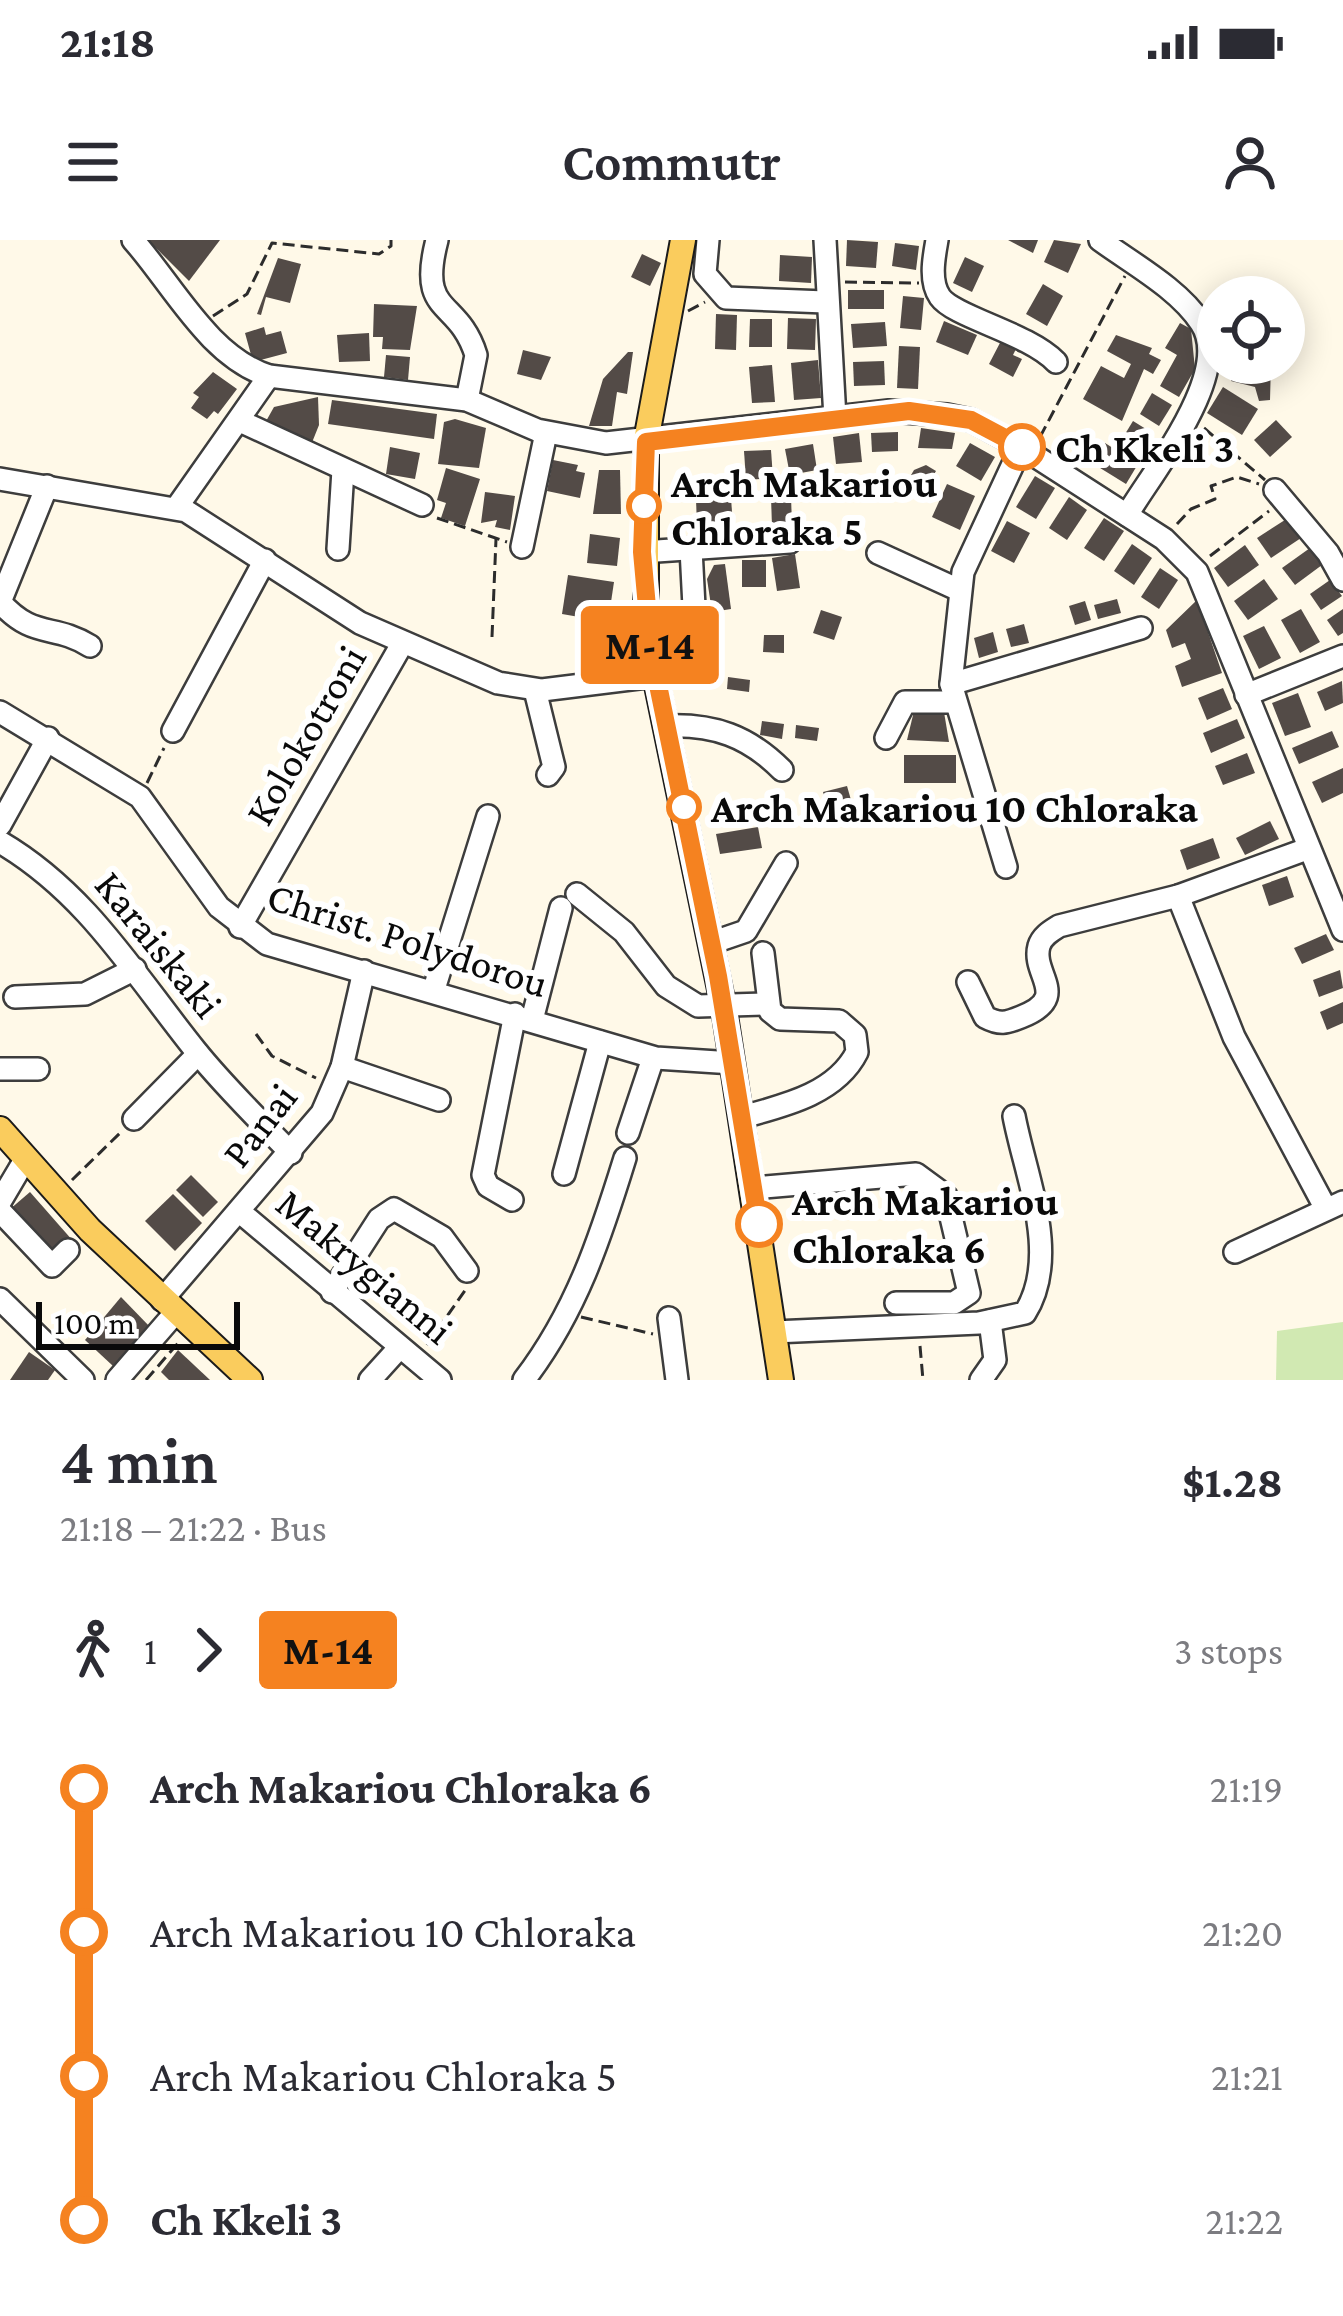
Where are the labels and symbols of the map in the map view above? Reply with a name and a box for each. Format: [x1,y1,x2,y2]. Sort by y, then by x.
place label: Ch Kkeli 3 [1055,424,1234,471]
marker: Ch Kkeli 3 [1000,425,1044,469]
place label: Arch Makariou Chloraka 5 [670,459,937,554]
marker: Arch Makariou Chloraka 5 [628,490,660,522]
line badge: M-14 [566,606,734,684]
street label: Kolokotroni [235,637,375,833]
place label: Arch Makariou 10 Chloraka [710,784,1198,831]
marker: Arch Makariou 10 Chloraka [668,791,700,823]
street label: Karaiskaki [86,861,232,1027]
street label: Christ. Polydorou [262,871,554,1007]
street label: Panai [212,1074,306,1176]
place label: Arch Makariou Chloraka 6 [791,1177,1058,1272]
street label: Makrygianni [267,1179,463,1353]
marker: Arch Makariou Chloraka 6 [737,1202,781,1246]
scale bar [36,1296,240,1349]

